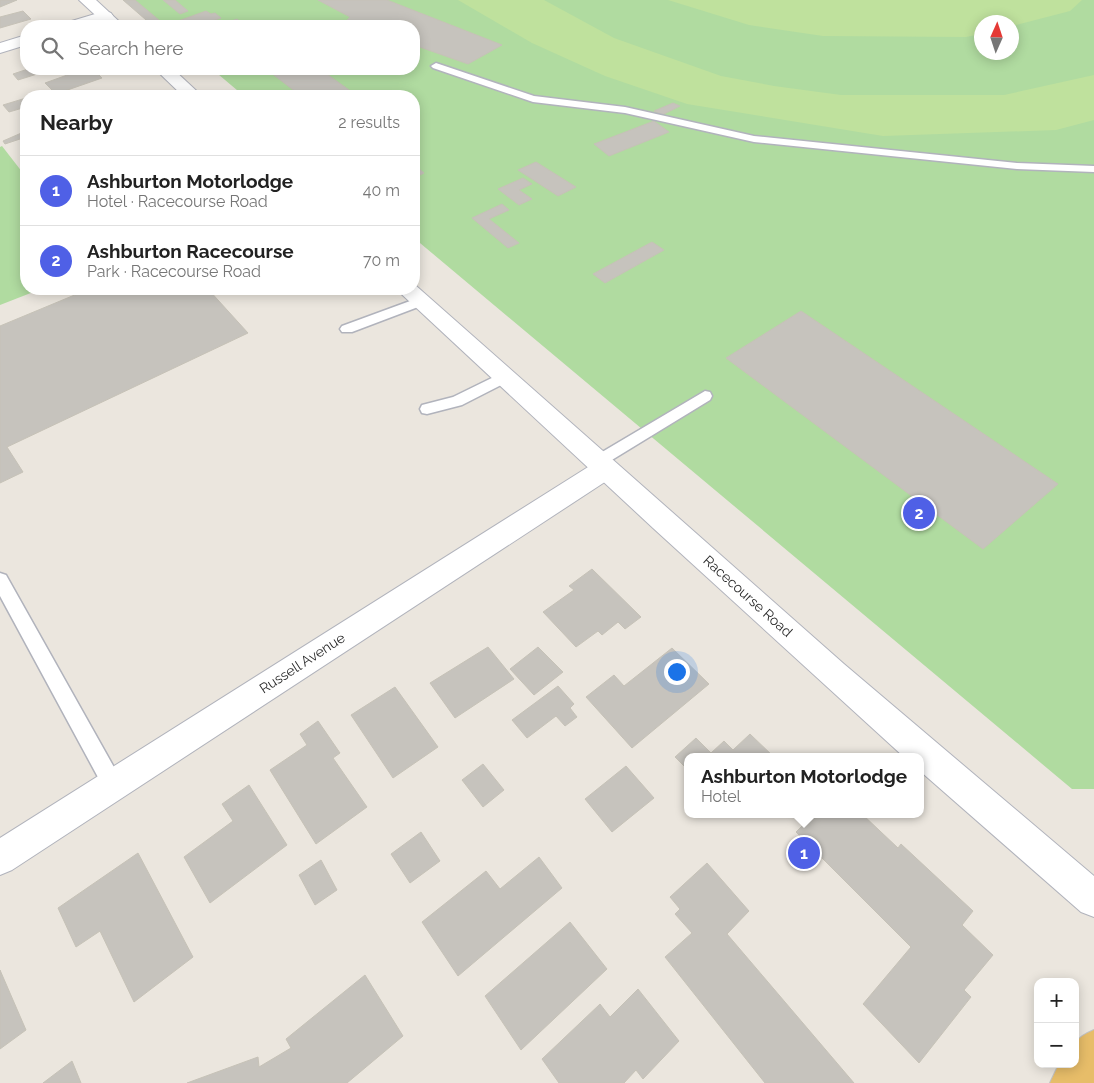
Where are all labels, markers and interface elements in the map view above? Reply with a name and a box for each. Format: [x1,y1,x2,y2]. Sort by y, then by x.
north arrow [974,15,1019,60]
search box [20,20,420,75]
icon: search [38,34,66,62]
text: Search here [78,37,184,59]
text: Nearby [40,110,113,135]
text: 2 results [338,113,400,132]
text: Ashburton Motorlodge [87,170,293,192]
text: 1 [52,181,60,200]
text: 40 m [363,181,400,200]
text: Hotel · Racecourse Road [87,192,268,211]
text: Ashburton Racecourse [87,240,294,262]
text: 2 [51,251,61,270]
text: 70 m [363,251,400,270]
text: Park · Racecourse Road [87,262,261,281]
pin: 2 [903,494,935,532]
street label: Racecourse Road [700,552,796,640]
street label: Russell Avenue [256,629,348,697]
your location [664,659,690,685]
popup [684,753,924,818]
text: Ashburton Motorlodge [701,765,907,787]
text: Hotel [701,787,741,806]
pin: 1 [788,834,820,872]
map controls [1034,978,1079,1068]
button: + [1034,978,1079,1023]
button: − [1034,1023,1079,1068]

